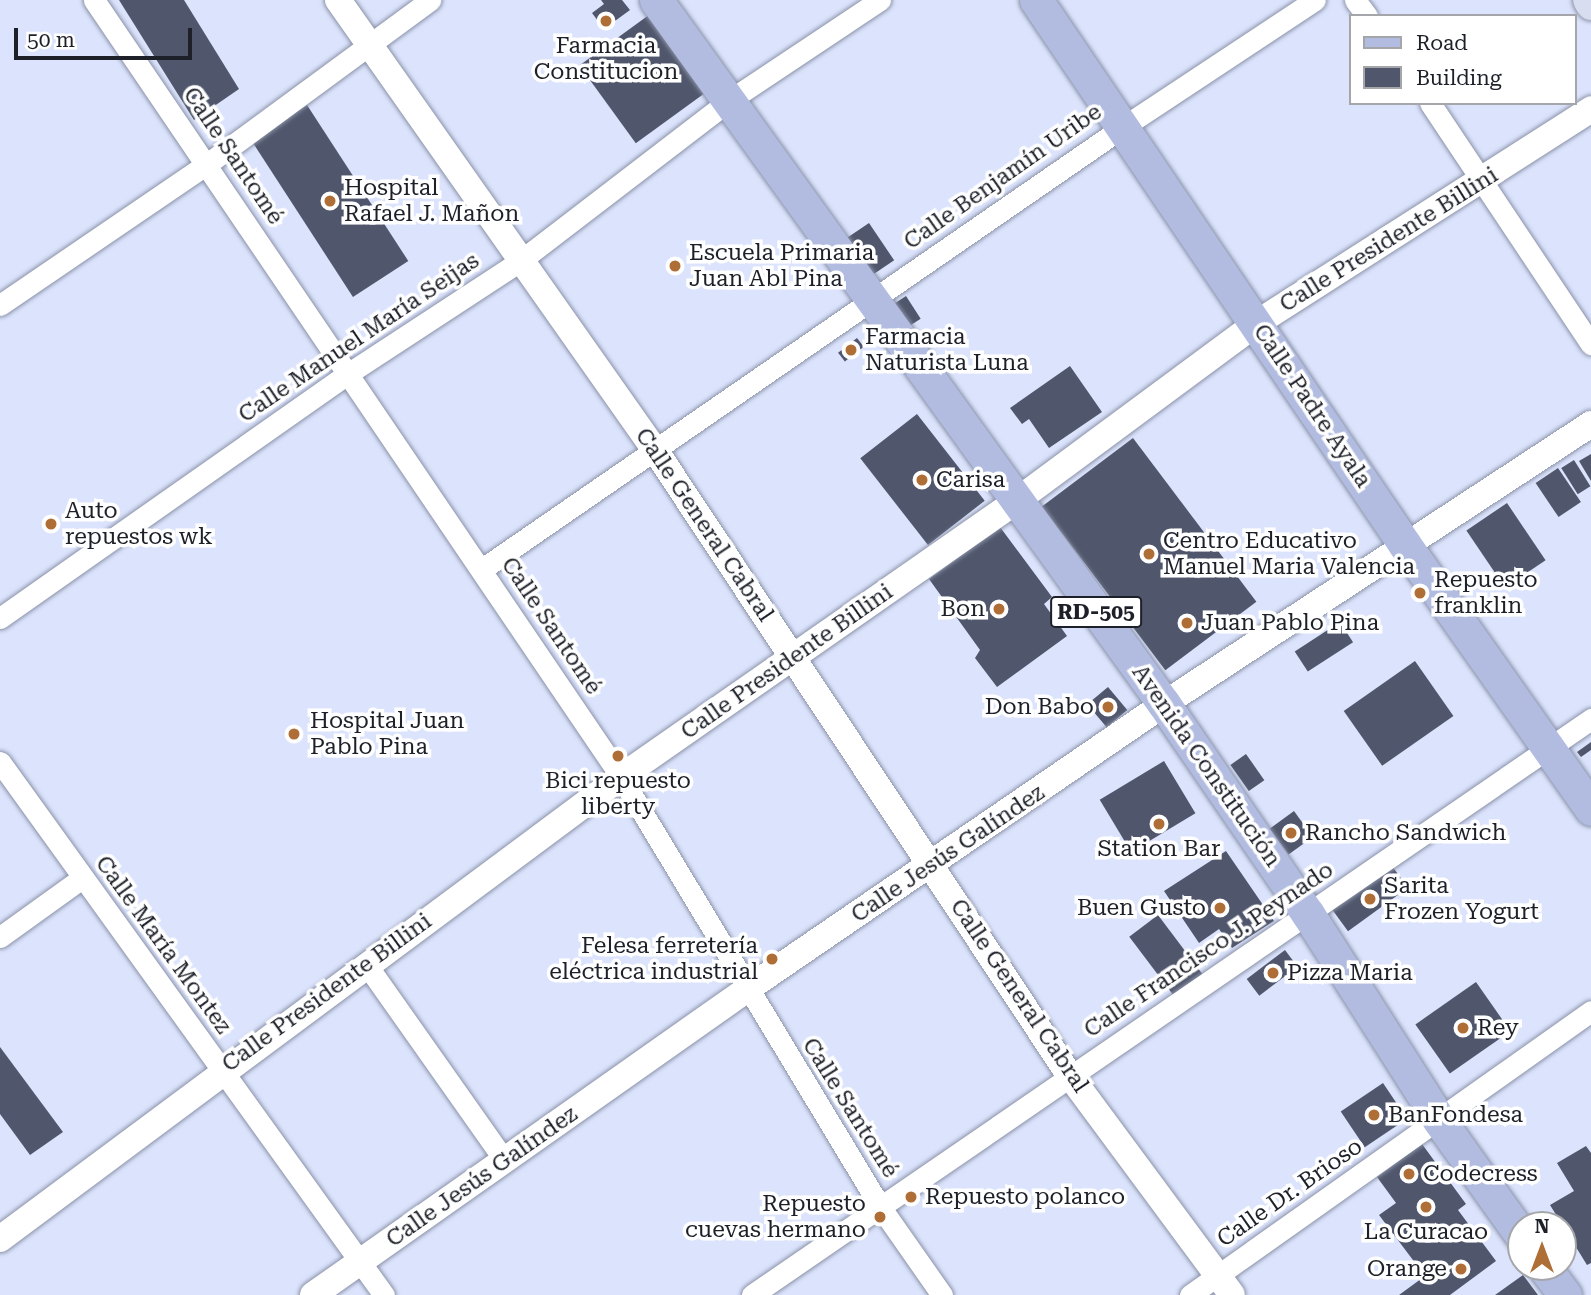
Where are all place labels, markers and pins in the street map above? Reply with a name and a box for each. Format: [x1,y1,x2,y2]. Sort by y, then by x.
marker: Farmacia Constitucion [598,13,614,29]
place label: Farmacia Constitucion [534,32,678,86]
place label: Hospital Rafael J. Mañon [344,174,519,228]
marker: Hospital Rafael J. Mañon [322,193,338,209]
place label: Escuela Primaria Juan Abl Pina [689,239,874,293]
marker: Escuela Primaria Juan Abl Pina [667,258,683,274]
place label: Farmacia Naturista Luna [865,323,1029,377]
marker: Farmacia Naturista Luna [843,342,859,358]
place label: Carisa [936,466,1005,494]
marker: Carisa [914,472,930,488]
place label: Auto repuestos wk [65,497,213,551]
marker: Auto repuestos wk [43,516,59,532]
place label: Centro Educativo Manuel Maria Valencia [1163,527,1415,581]
marker: Centro Educativo Manuel Maria Valencia [1141,546,1157,562]
place label: Repuesto franklin [1434,566,1538,620]
marker: Repuesto franklin [1412,585,1428,601]
place label: Bon [941,595,985,623]
marker: Bon [991,601,1007,617]
place label: Juan Pablo Pina [1201,609,1379,637]
marker: Juan Pablo Pina [1179,615,1195,631]
place label: Don Babo [985,693,1094,721]
marker: Don Babo [1100,699,1116,715]
place label: Hospital Juan Pablo Pina [310,707,464,761]
marker: Hospital Juan Pablo Pina [284,724,304,744]
marker: Bici repuesto liberty [610,748,626,764]
place label: Bici repuesto liberty [545,767,691,821]
marker: Station Bar [1151,816,1167,832]
place label: Rancho Sandwich [1305,819,1506,847]
marker: Rancho Sandwich [1283,825,1299,841]
place label: Station Bar [1098,835,1220,863]
place label: Sarita Frozen Yogurt [1384,872,1539,926]
marker: Sarita Frozen Yogurt [1362,891,1378,907]
place label: Buen Gusto [1077,894,1206,922]
marker: Buen Gusto [1212,900,1228,916]
place label: Felesa ferretería eléctrica industrial [549,932,758,986]
marker: Felesa ferretería eléctrica industrial [764,951,780,967]
place label: Pizza Maria [1287,959,1413,987]
marker: Pizza Maria [1265,965,1281,981]
place label: Rey [1477,1014,1519,1042]
marker: Rey [1455,1020,1471,1036]
place label: BanFondesa [1388,1101,1523,1129]
marker: BanFondesa [1366,1107,1382,1123]
place label: Codecress [1423,1160,1538,1188]
marker: Codecress [1401,1166,1417,1182]
place label: Repuesto polanco [925,1183,1125,1211]
marker: Repuesto polanco [903,1189,919,1205]
place label: Repuesto cuevas hermano [685,1190,866,1244]
marker: La Curacao [1418,1199,1434,1215]
marker: Repuesto cuevas hermano [872,1209,888,1225]
place label: La Curacao [1364,1218,1488,1246]
place label: Orange [1367,1255,1447,1283]
marker: Orange [1453,1261,1469,1277]

